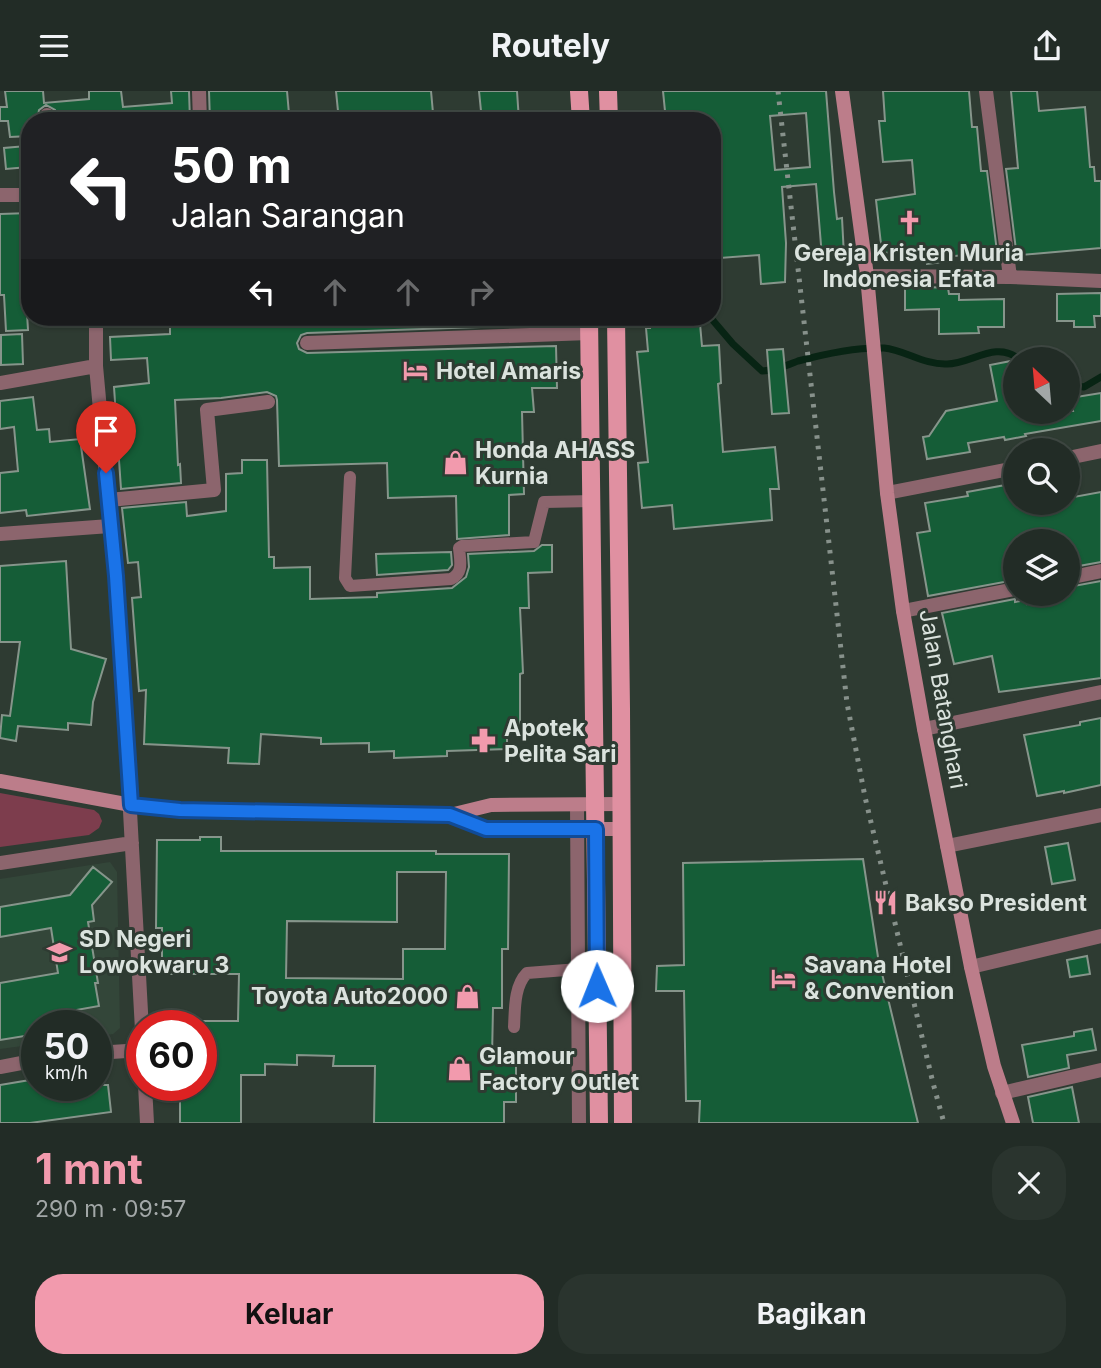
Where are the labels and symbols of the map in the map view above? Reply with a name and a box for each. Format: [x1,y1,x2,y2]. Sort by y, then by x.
church icon: Gereja Kristen Muria Indonesia Efata [895,209,923,237]
place label: Gereja Kristen Muria Indonesia Efata [794,239,1024,293]
north arrow [1003,347,1080,423]
hotel icon: Hotel Amaris [402,357,430,385]
place label: Hotel Amaris [436,357,581,385]
pin [76,401,136,473]
place label: Honda AHASS Kurnia [475,436,635,490]
shop icon: Honda AHASS Kurnia [441,449,469,477]
street label: Jalan Batanghari [913,607,973,791]
place label: Apotek Pelita Sari [504,714,616,768]
pharmacy icon: Apotek Pelita Sari [470,727,498,755]
restaurant icon: Bakso President [871,889,899,917]
place label: Bakso President [905,889,1087,917]
place label: SD Negeri Lowokwaru 3 [79,925,229,979]
school or university icon: SD Negeri Lowokwaru 3 [45,938,73,966]
position arrow [560,949,634,1023]
place label: Savana Hotel & Convention [804,951,954,1005]
hotel icon: Savana Hotel & Convention [770,964,798,992]
place label: Toyota Auto2000 [251,982,448,1010]
shop icon: Toyota Auto2000 [454,982,482,1010]
speed limit sign: 60 [126,1010,217,1101]
place label: Glamour Factory Outlet [479,1042,640,1096]
shop icon: Glamour Factory Outlet [445,1055,473,1083]

